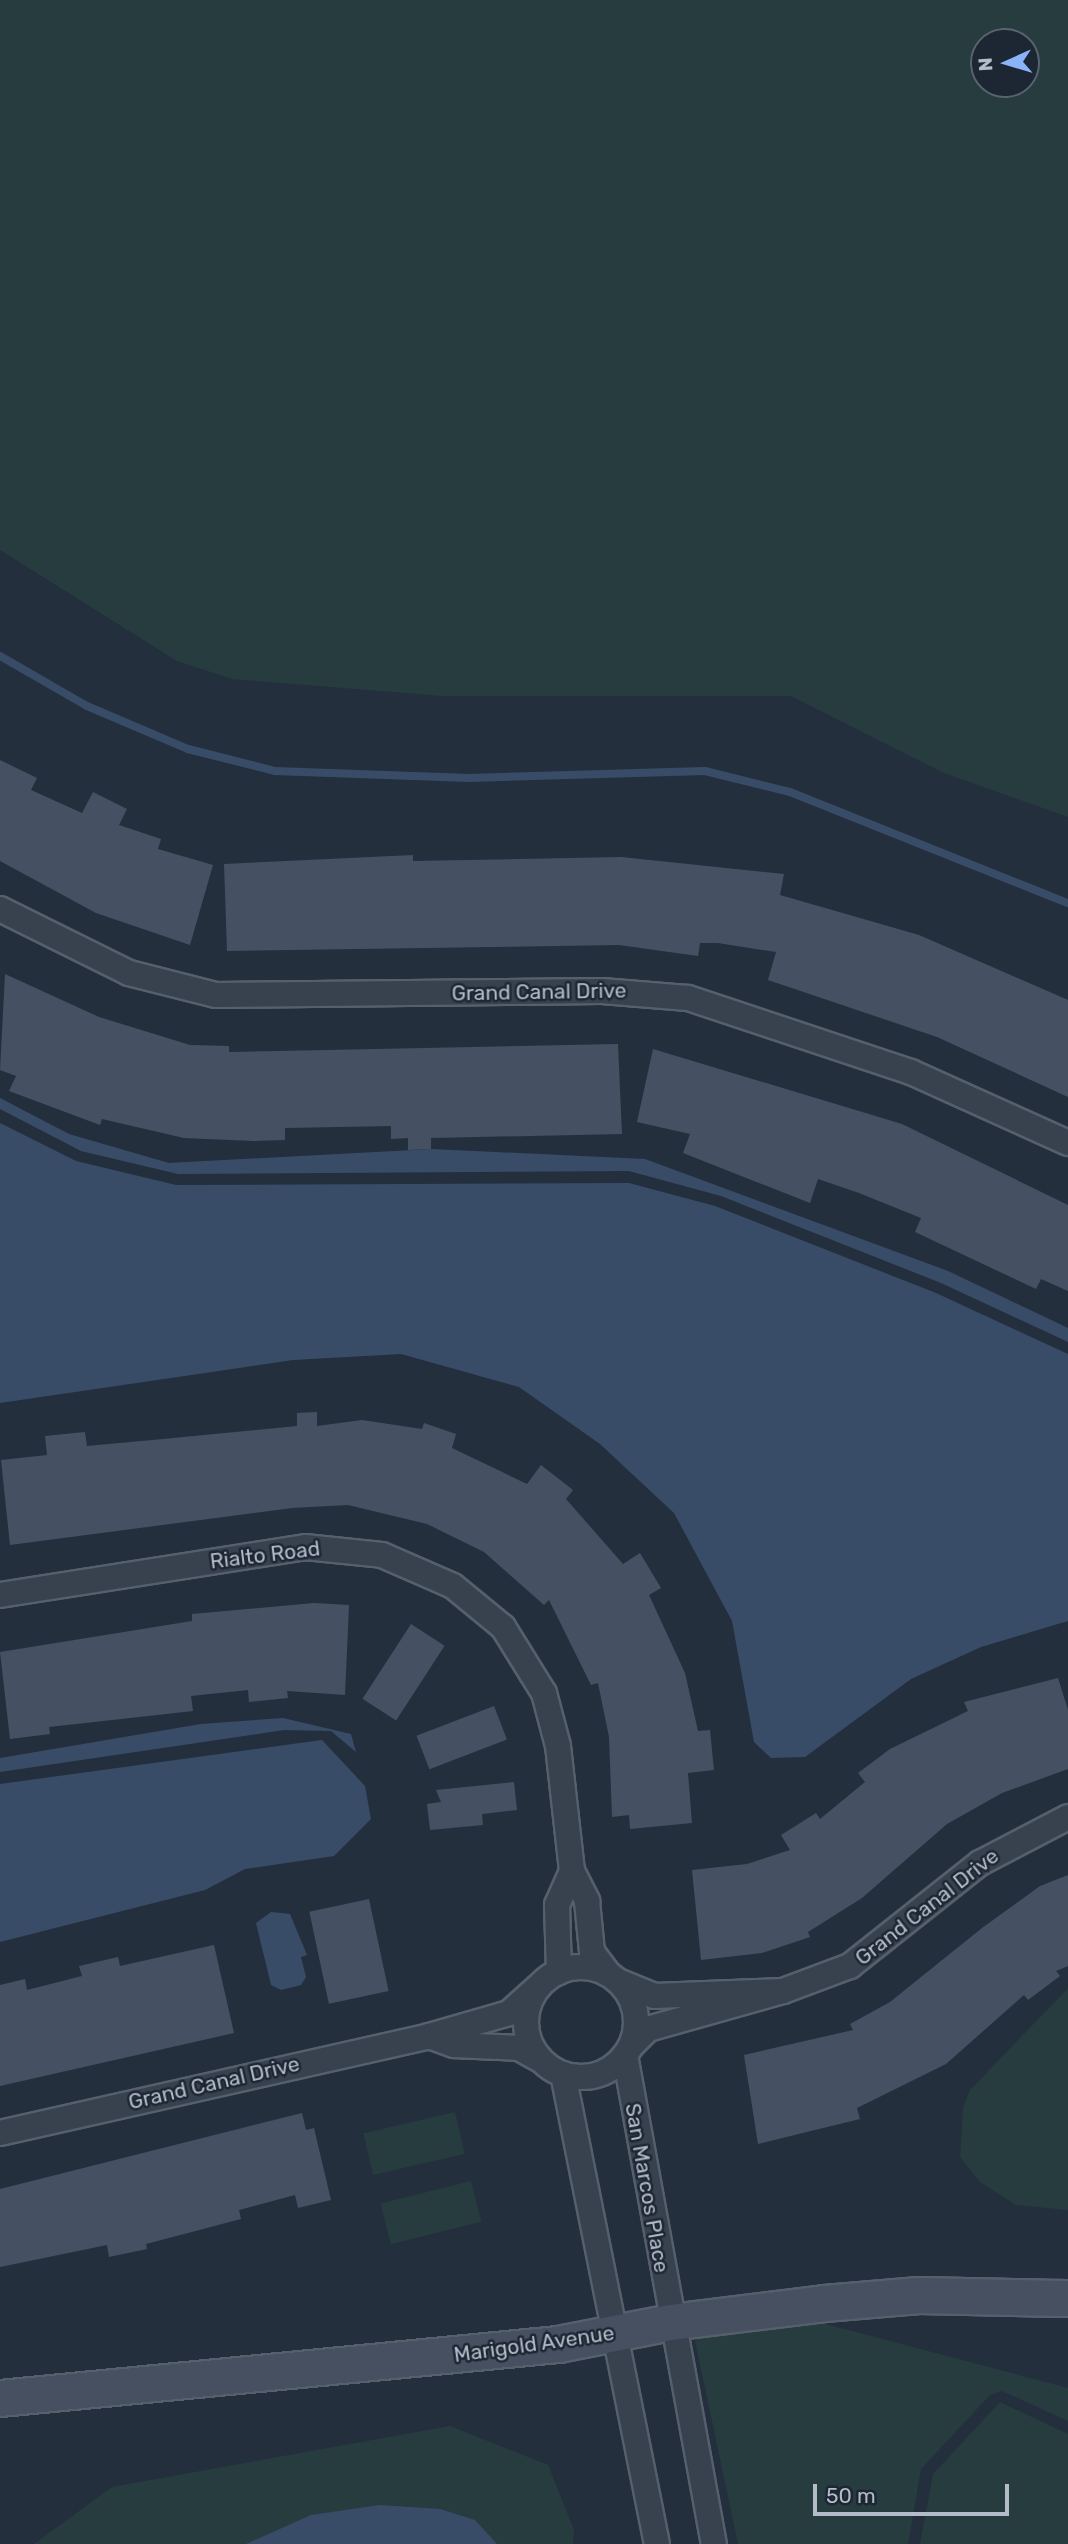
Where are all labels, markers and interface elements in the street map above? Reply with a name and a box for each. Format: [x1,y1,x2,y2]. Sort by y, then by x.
north arrow [970,28,1040,98]
text: N [974,57,997,72]
street label: Grand Canal Drive [451,978,627,1006]
street label: Rialto Road [209,1536,321,1574]
street label: Grand Canal Drive [850,1843,1004,1971]
street label: Grand Canal Drive [126,2051,302,2115]
street label: San Marcos Place [620,2101,674,2275]
street label: Marigold Avenue [452,2320,616,2368]
scale bar [816,2470,1012,2514]
text: 50 m [826,2483,876,2508]

